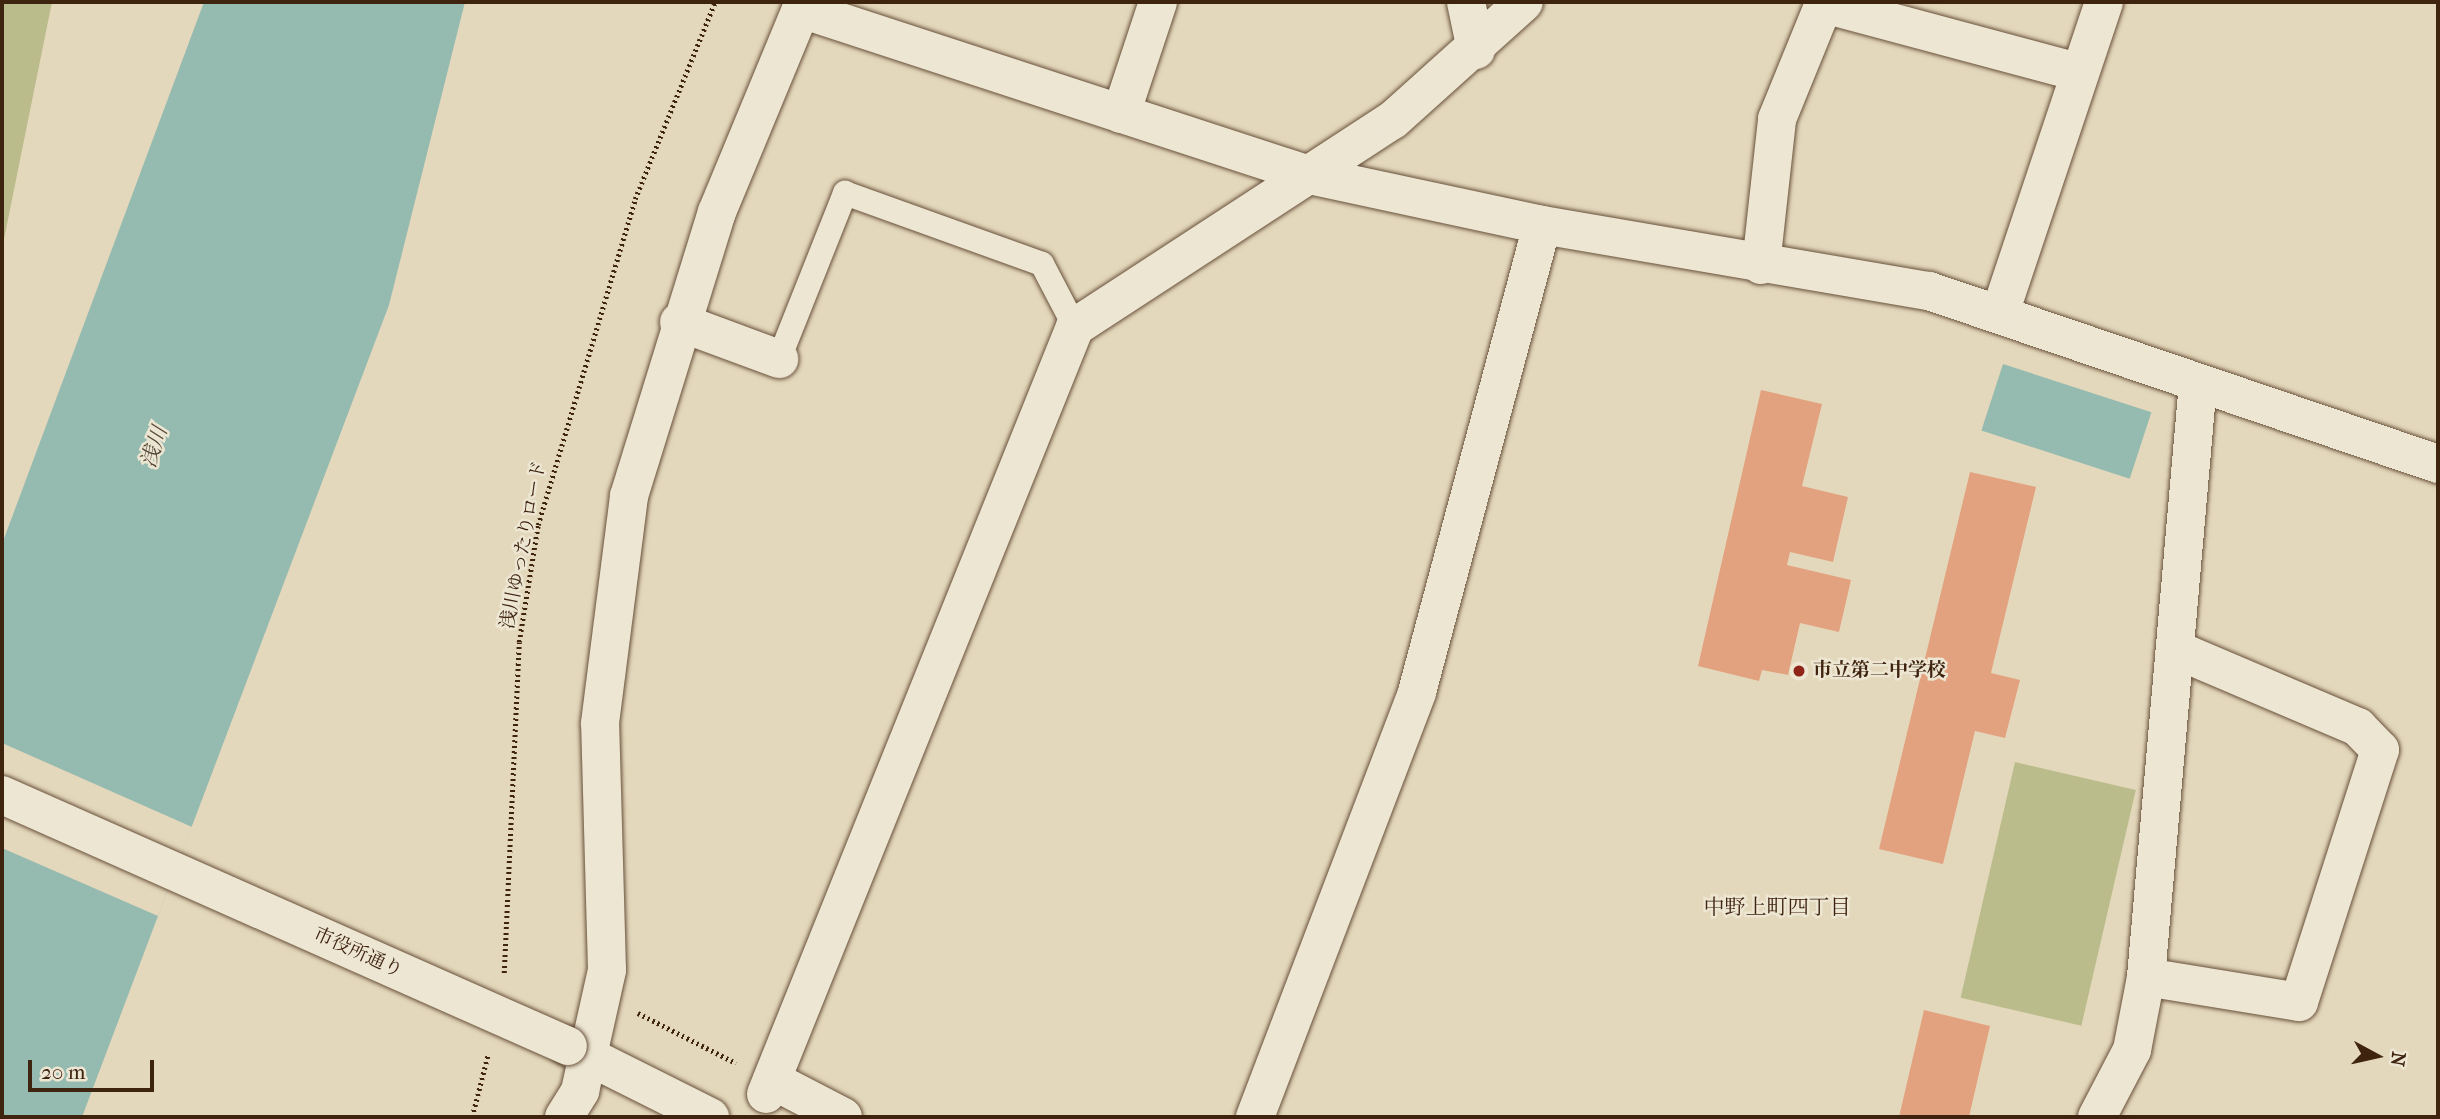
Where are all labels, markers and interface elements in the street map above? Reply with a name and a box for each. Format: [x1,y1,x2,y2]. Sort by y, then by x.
water label: 浅川 [136,423,172,471]
street label: 浅川ゆったりロード [496,459,552,631]
place label: 市立第二中学校 [1813,660,1946,682]
marker: 市立第二中学校 [1791,663,1807,679]
district label: 中野上町四丁目 [1704,894,1850,920]
street label: 市役所通り [310,923,406,983]
north arrow [2342,1021,2412,1091]
scale bar [32,1046,158,1090]
text: N [2386,1050,2410,1068]
text: 20 m [41,1060,85,1084]

